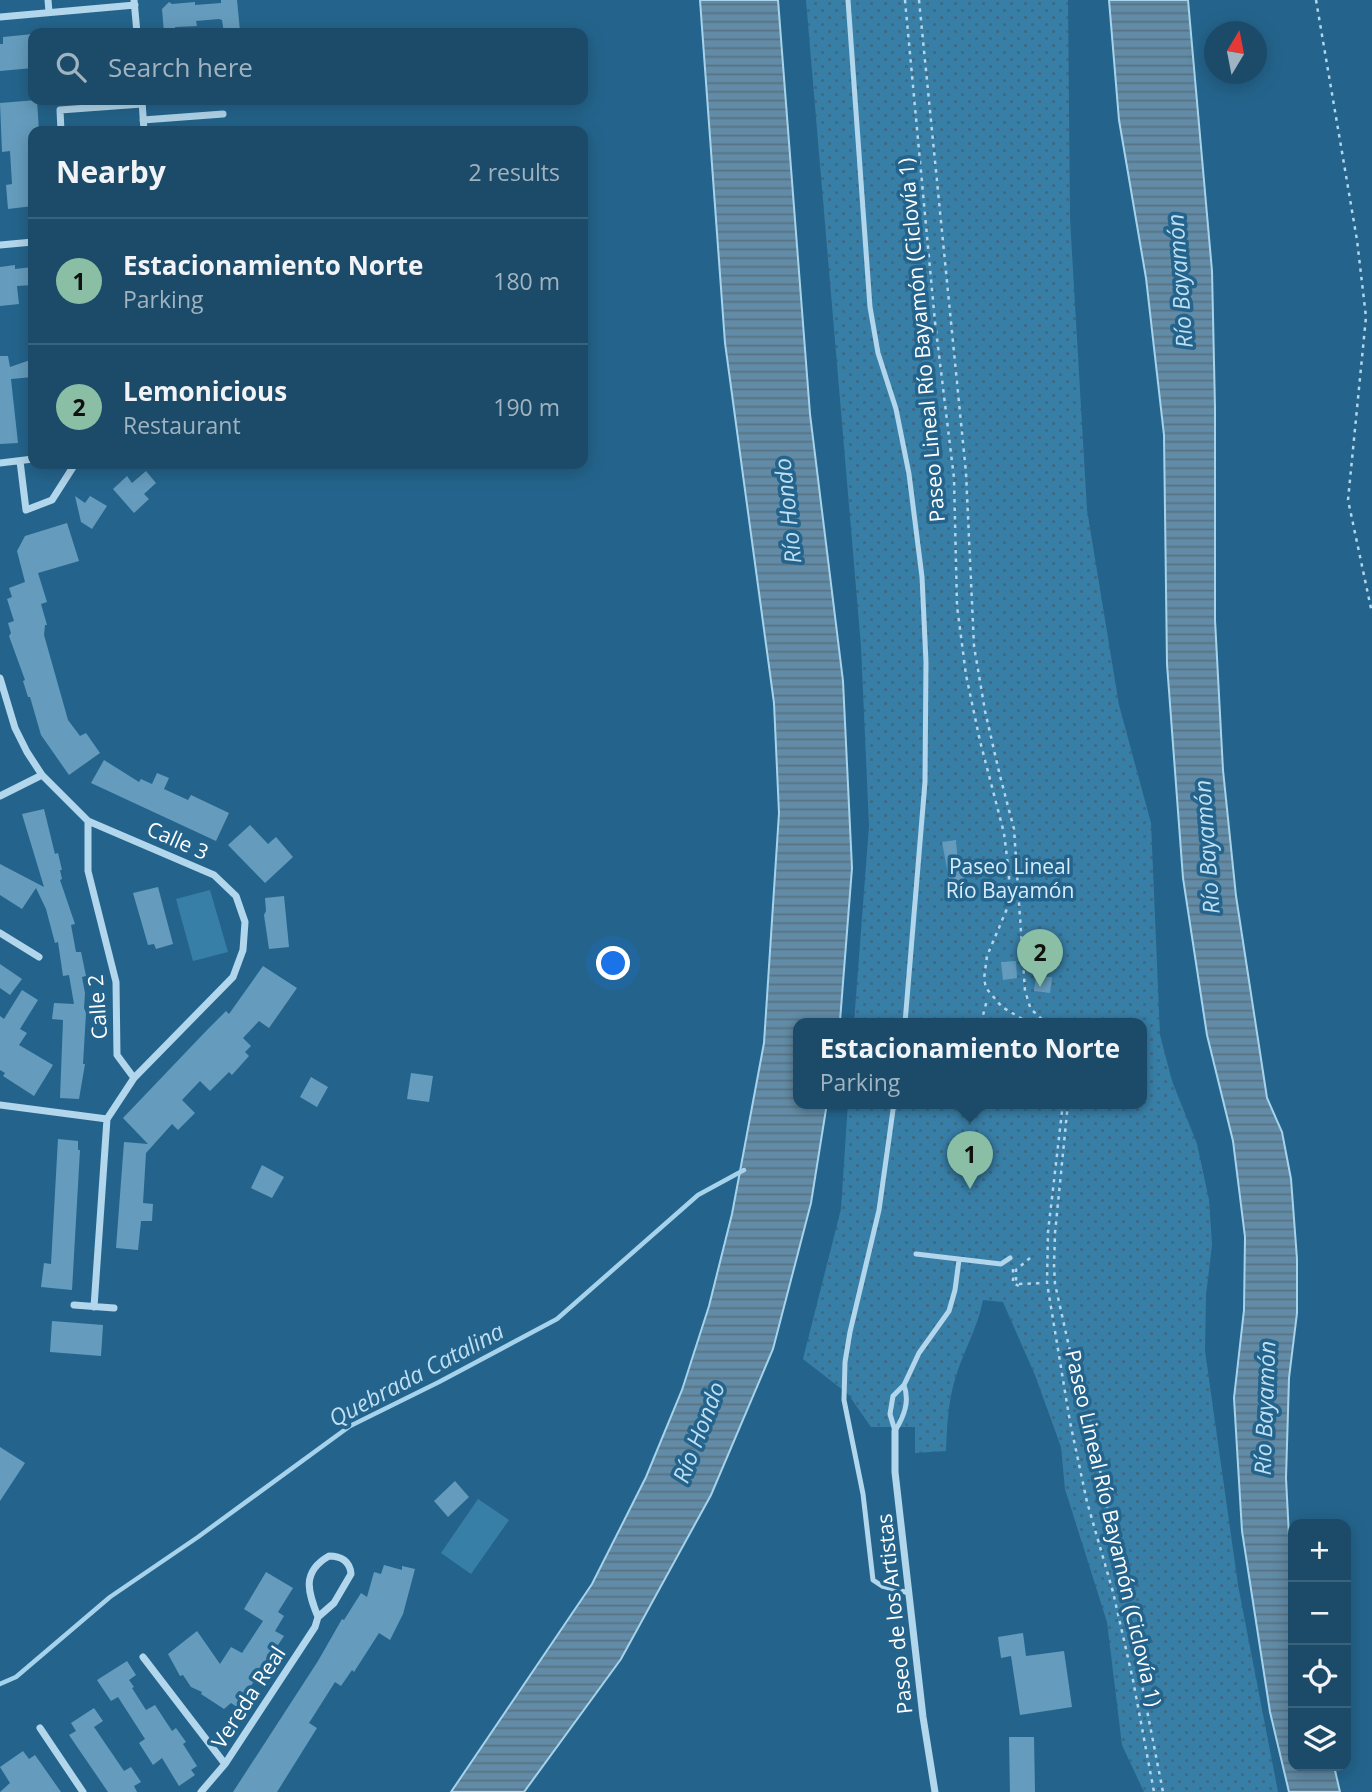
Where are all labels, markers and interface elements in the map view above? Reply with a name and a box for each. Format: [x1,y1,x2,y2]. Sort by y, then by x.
north arrow [1204,21,1267,84]
search box [28,28,588,105]
icon: search [52,48,90,86]
text: Search here [108,49,253,85]
text: Nearby [56,151,166,192]
text: 2 results [469,156,560,188]
street label: Paseo Lineal Río Bayamón (Ciclovía 1) [891,157,951,523]
water label: Río Bayamón [1158,213,1200,349]
text: Estacionamiento Norte [123,247,423,283]
text: 1 [72,265,86,297]
text: 180 m [493,265,560,297]
text: Parking [123,283,204,315]
text: Lemonicious [123,373,287,409]
text: 2 [72,391,86,423]
text: 190 m [493,391,560,423]
text: Restaurant [123,409,241,441]
water label: Río Hondo [766,457,808,565]
water label: Río Bayamón [1185,779,1227,915]
street label: Calle 3 [143,814,213,866]
park label: Paseo Lineal Río Bayamón [946,852,1074,904]
pin: 2 [1017,929,1063,987]
your location [596,946,630,980]
street label: Calle 2 [81,974,113,1040]
popup [793,1018,1147,1109]
text: Estacionamiento Norte [820,1030,1120,1066]
text: Parking [820,1066,900,1098]
pin: 1 [947,1131,993,1189]
water label: Quebrada Catalina [323,1314,509,1434]
water label: Río Bayamón [1246,1340,1282,1476]
street label: Paseo Lineal Río Bayamón (Ciclovía 1) [1059,1347,1169,1709]
water label: Río Hondo [664,1377,732,1487]
street label: Paseo de los Artistas [870,1512,918,1716]
map controls [1288,1519,1351,1771]
button: + [1288,1519,1351,1582]
button: − [1288,1582,1351,1645]
street label: Vereda Real [205,1641,291,1753]
button: locate [1288,1645,1351,1708]
button: layers [1288,1708,1351,1771]

